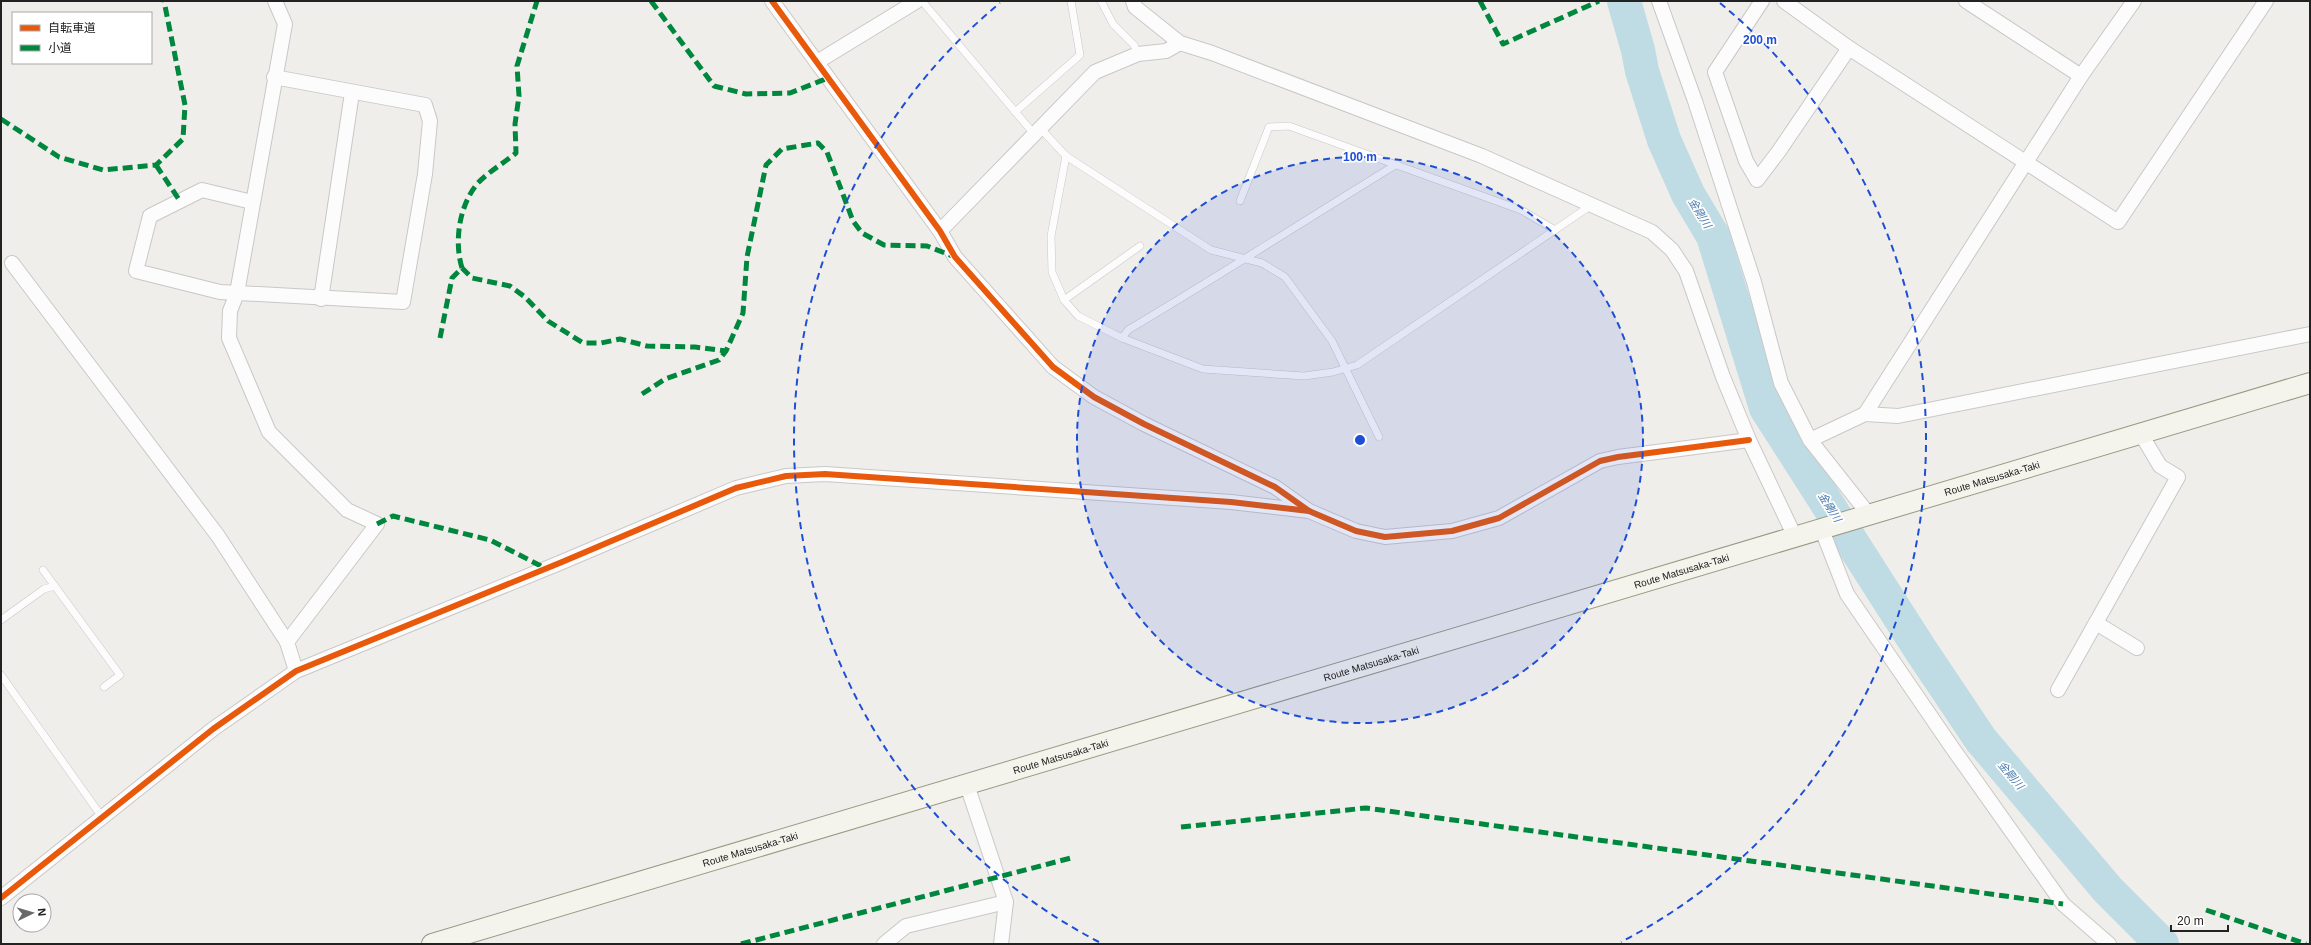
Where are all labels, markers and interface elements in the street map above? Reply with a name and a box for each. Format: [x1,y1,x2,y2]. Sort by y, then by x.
legend [12,12,152,64]
text: 自転車道 [48,21,96,35]
text: 200 m [1743,33,1777,47]
text: 小道 [48,41,72,55]
text: 100 m [1343,150,1377,164]
water label: 金剛川 [1686,196,1714,231]
centre of rings [1353,433,1367,447]
street label: Route Matsusaka-Taki [1943,459,2041,498]
water label: 金剛川 [1816,490,1844,525]
street label: Route Matsusaka-Taki [1633,552,1731,591]
street label: Route Matsusaka-Taki [1322,645,1420,683]
street label: Route Matsusaka-Taki [1012,737,1110,776]
water label: 金剛川 [1996,759,2027,792]
street label: Route Matsusaka-Taki [701,830,799,869]
north arrow [12,893,52,933]
scale bar [2171,907,2228,933]
text: N [36,908,48,917]
text: 20 m [2177,914,2204,928]

